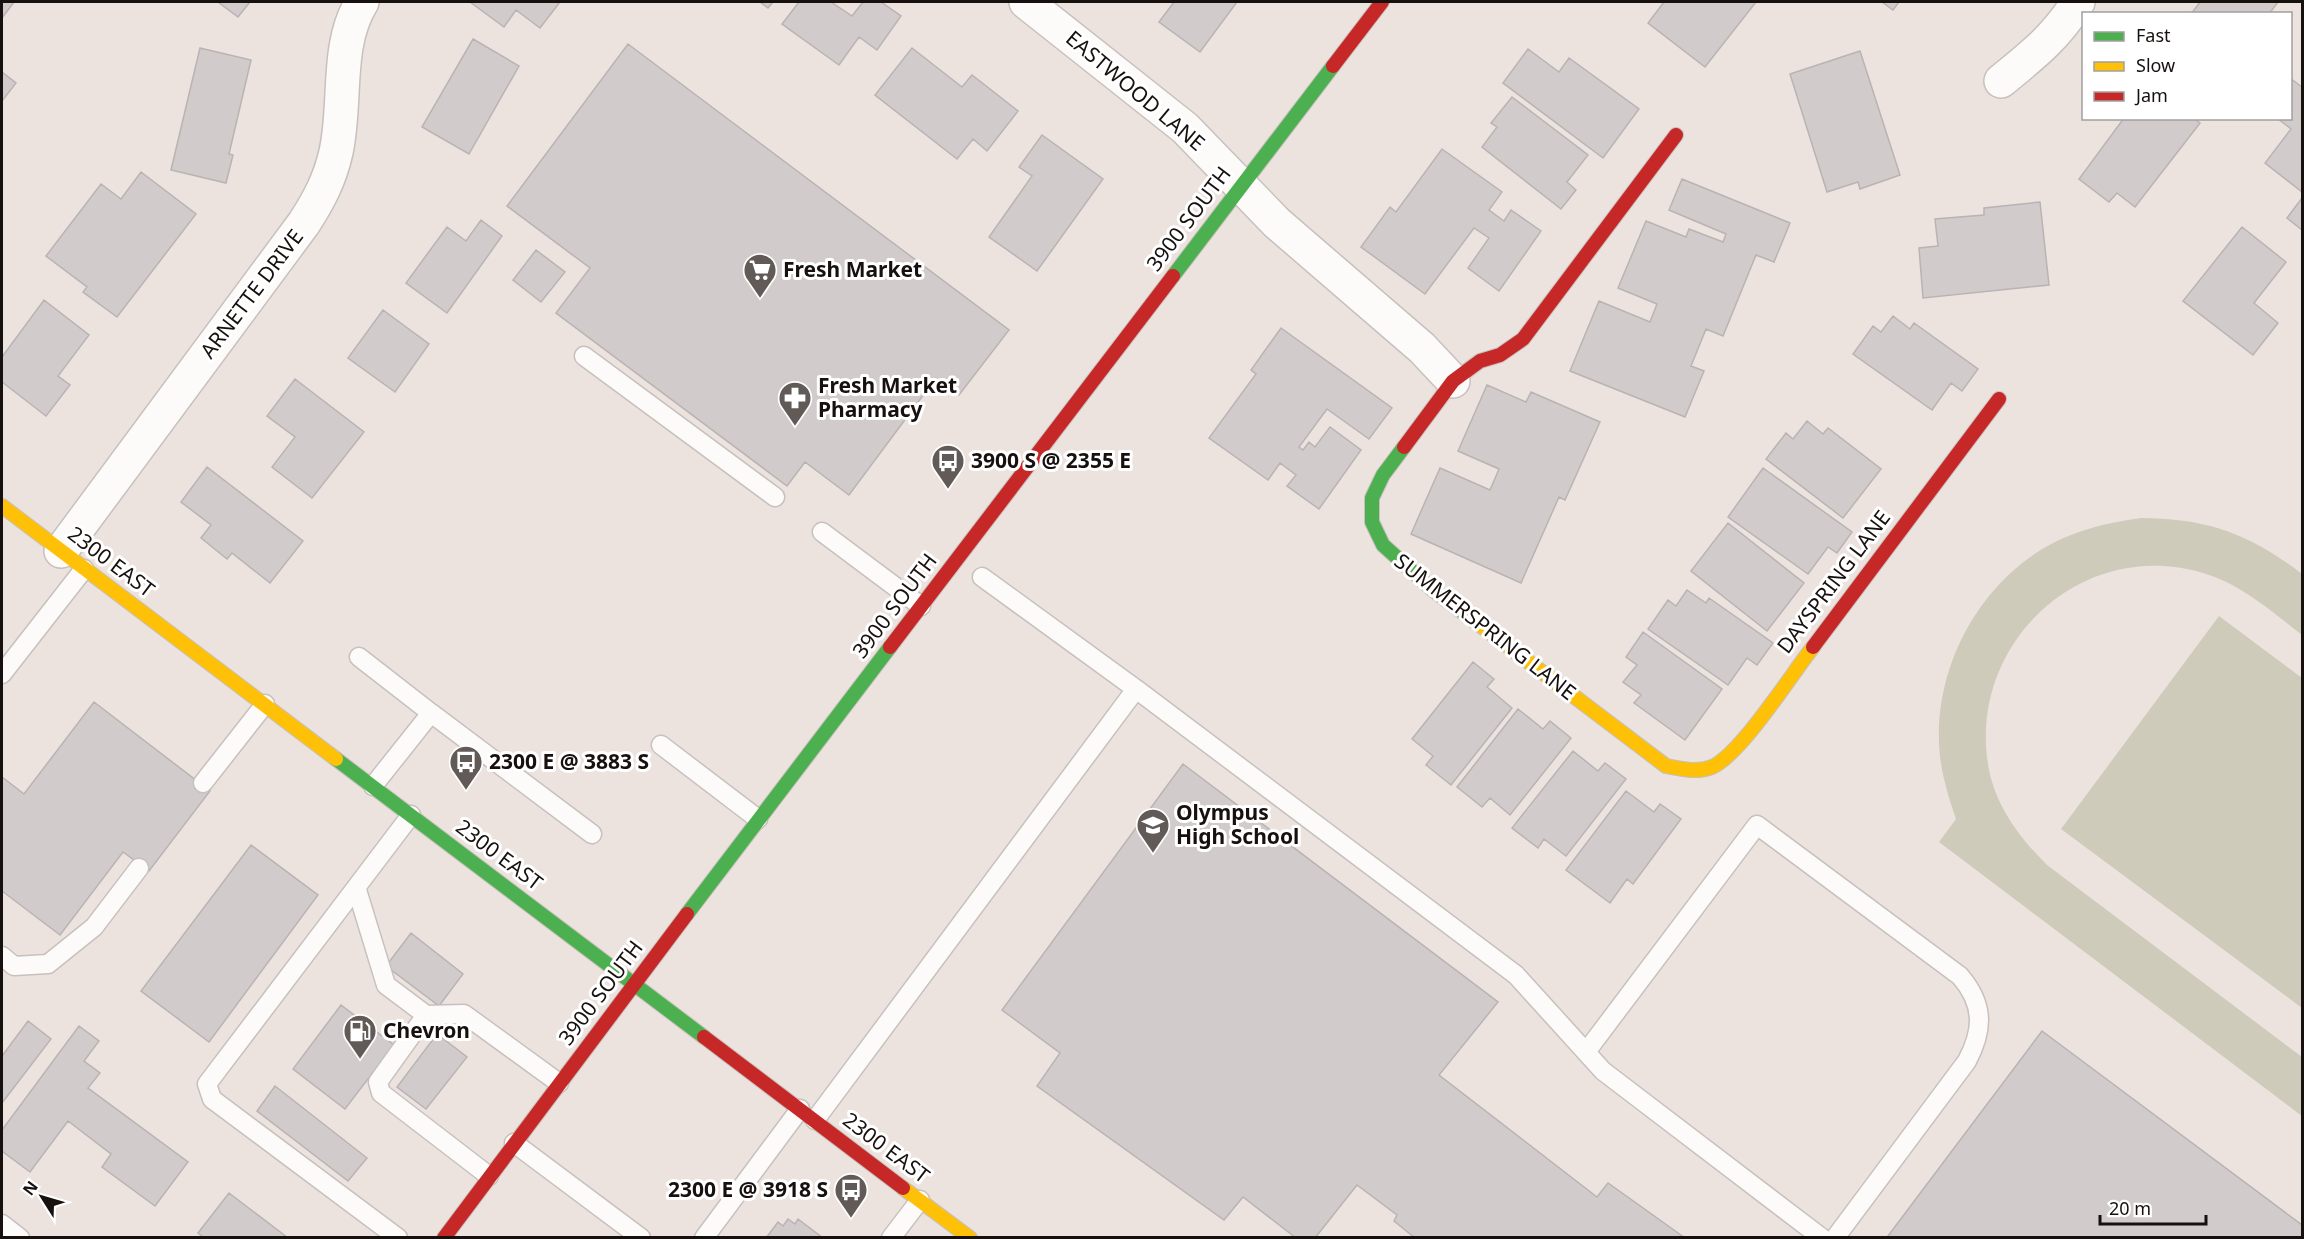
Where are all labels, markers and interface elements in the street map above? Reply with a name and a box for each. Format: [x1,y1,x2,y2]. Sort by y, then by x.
legend [2082,12,2292,120]
text: Fast [2136,23,2171,47]
street label: EASTWOOD LANE [1060,24,1211,157]
text: Slow [2136,53,2175,77]
text: Jam [2134,83,2168,107]
street label: 3900 SOUTH [1140,160,1237,276]
street label: ARNETTE DRIVE [193,223,309,364]
supermarket icon: Fresh Market [742,252,778,299]
place label: Fresh Market [783,255,922,283]
place label: Fresh Market Pharmacy [818,371,957,423]
pharmacy icon: Fresh Market Pharmacy [777,380,813,427]
bus stop icon: 3900 S @ 2355 E [930,443,966,490]
place label: 3900 S @ 2355 E [971,446,1131,474]
street label: DAYSPRING LANE [1770,504,1896,659]
street label: 2300 EAST [63,519,161,603]
street label: 3900 SOUTH [846,547,943,663]
street label: SUMMERSPRING LANE [1389,547,1582,706]
bus stop icon: 2300 E @ 3883 S [448,744,484,791]
place label: 2300 E @ 3883 S [489,747,649,775]
place label: Olympus High School [1176,798,1299,850]
school or university icon: Olympus High School [1135,807,1171,854]
street label: 2300 EAST [451,812,549,896]
street label: 3900 SOUTH [552,934,649,1050]
fuel station icon: Chevron [342,1013,378,1060]
place label: Chevron [383,1016,470,1044]
street label: 2300 EAST [838,1105,936,1189]
north arrow [12,1167,72,1227]
bus stop icon: 2300 E @ 3918 S [833,1172,869,1219]
place label: 2300 E @ 3918 S [668,1175,828,1203]
text: N [17,1176,43,1200]
scale bar [2100,1188,2206,1226]
text: 20 m [2109,1196,2151,1220]

